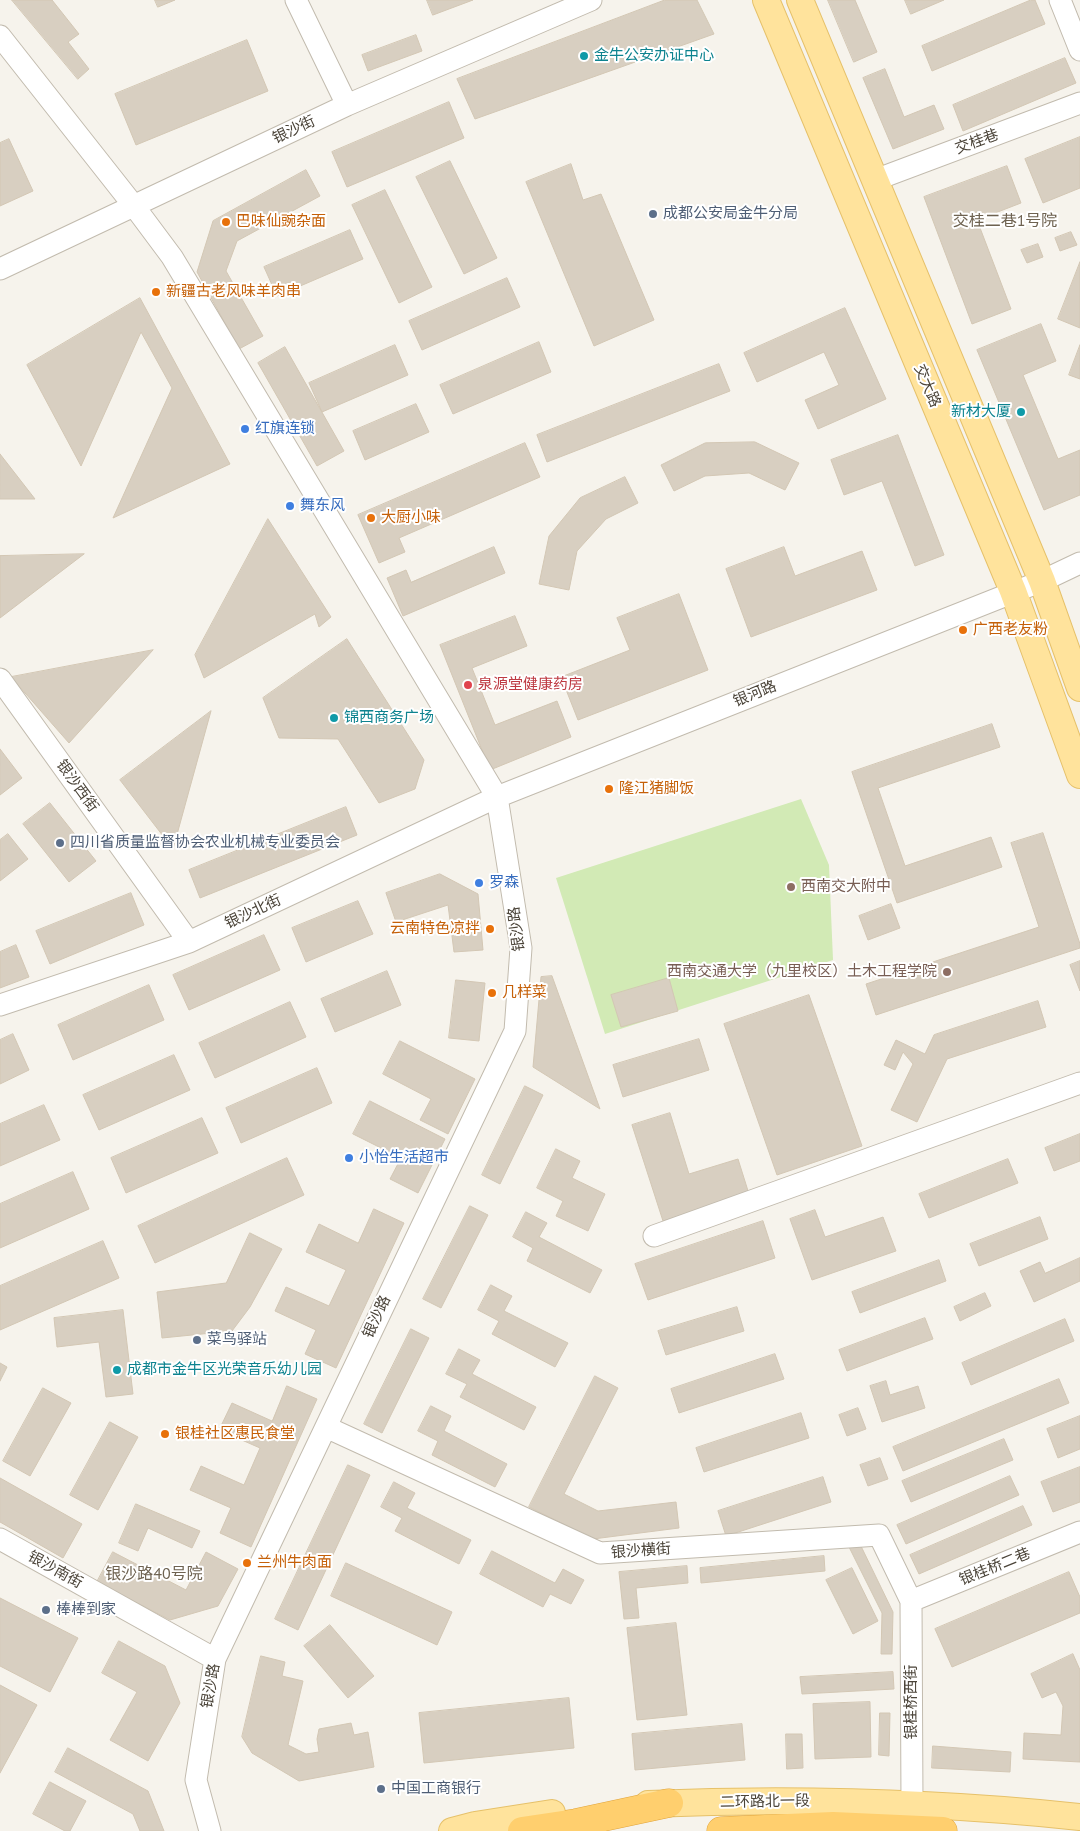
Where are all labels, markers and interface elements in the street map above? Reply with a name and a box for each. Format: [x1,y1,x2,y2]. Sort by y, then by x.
place label: 金牛公安办证中心 [594,47,714,65]
marker: 金牛公安办证中心 [578,50,590,62]
street label: 银沙街 [270,112,318,148]
street label: 交桂巷 [953,126,1001,158]
place label: 成都公安局金牛分局 [663,205,798,223]
marker: 成都公安局金牛分局 [647,208,659,220]
district label: 交桂二巷1号院 [953,211,1057,231]
place label: 巴味仙豌杂面 [236,213,326,231]
marker: 巴味仙豌杂面 [220,216,232,228]
place label: 新疆古老风味羊肉串 [166,283,301,301]
marker: 新疆古老风味羊肉串 [150,286,162,298]
street label: 交大路 [910,362,944,410]
place label: 新材大厦 [951,403,1011,421]
marker: 新材大厦 [1015,406,1027,418]
place label: 红旗连锁 [255,420,315,438]
marker: 红旗连锁 [239,423,251,435]
place label: 舞东风 [300,497,345,515]
marker: 舞东风 [284,500,296,512]
place label: 大厨小味 [381,509,441,527]
marker: 大厨小味 [365,512,377,524]
place label: 广西老友粉 [973,621,1048,639]
marker: 广西老友粉 [957,624,969,636]
place label: 泉源堂健康药房 [478,676,583,694]
street label: 银河路 [731,677,779,711]
marker: 泉源堂健康药房 [462,679,474,691]
place label: 锦西商务广场 [344,709,434,727]
marker: 锦西商务广场 [328,712,340,724]
street label: 银沙西街 [52,756,102,816]
place label: 隆江猪脚饭 [619,780,694,798]
marker: 隆江猪脚饭 [603,783,615,795]
place label: 四川省质量监督协会农业机械专业委员会 [70,834,340,852]
marker: 四川省质量监督协会农业机械专业委员会 [54,837,66,849]
place label: 罗森 [489,874,519,892]
marker: 罗森 [473,877,485,889]
place label: 西南交大附中 [801,878,891,896]
marker: 西南交大附中 [785,881,797,893]
street label: 银沙北街 [222,891,284,933]
street label: 银沙路 [505,906,529,952]
place label: 云南特色凉拌 [390,920,480,938]
marker: 云南特色凉拌 [484,923,496,935]
place label: 西南交通大学（九里校区）土木工程学院 [667,963,937,981]
marker: 西南交通大学（九里校区）土木工程学院 [941,966,953,978]
place label: 几样菜 [502,984,547,1002]
marker: 几样菜 [486,987,498,999]
place label: 小怡生活超市 [359,1149,449,1167]
marker: 小怡生活超市 [343,1152,355,1164]
street label: 银沙路 [359,1293,395,1341]
place label: 菜鸟驿站 [207,1331,267,1349]
marker: 菜鸟驿站 [191,1334,203,1346]
place label: 成都市金牛区光荣音乐幼儿园 [127,1361,322,1379]
marker: 成都市金牛区光荣音乐幼儿园 [111,1364,123,1376]
place label: 银桂社区惠民食堂 [175,1425,295,1443]
marker: 银桂社区惠民食堂 [159,1428,171,1440]
street label: 银沙横街 [610,1540,672,1562]
street label: 银桂桥二巷 [957,1545,1033,1589]
street label: 银沙南街 [24,1548,86,1592]
place label: 兰州牛肉面 [257,1554,332,1572]
marker: 兰州牛肉面 [241,1557,253,1569]
district label: 银沙路40号院 [105,1564,203,1584]
place label: 棒棒到家 [56,1601,116,1619]
marker: 棒棒到家 [40,1604,52,1616]
street label: 银沙路 [198,1662,224,1710]
street label: 银桂桥西街 [903,1665,921,1739]
place label: 中国工商银行 [391,1780,481,1798]
marker: 中国工商银行 [375,1783,387,1795]
street label: 二环路北一段 [720,1792,810,1812]

